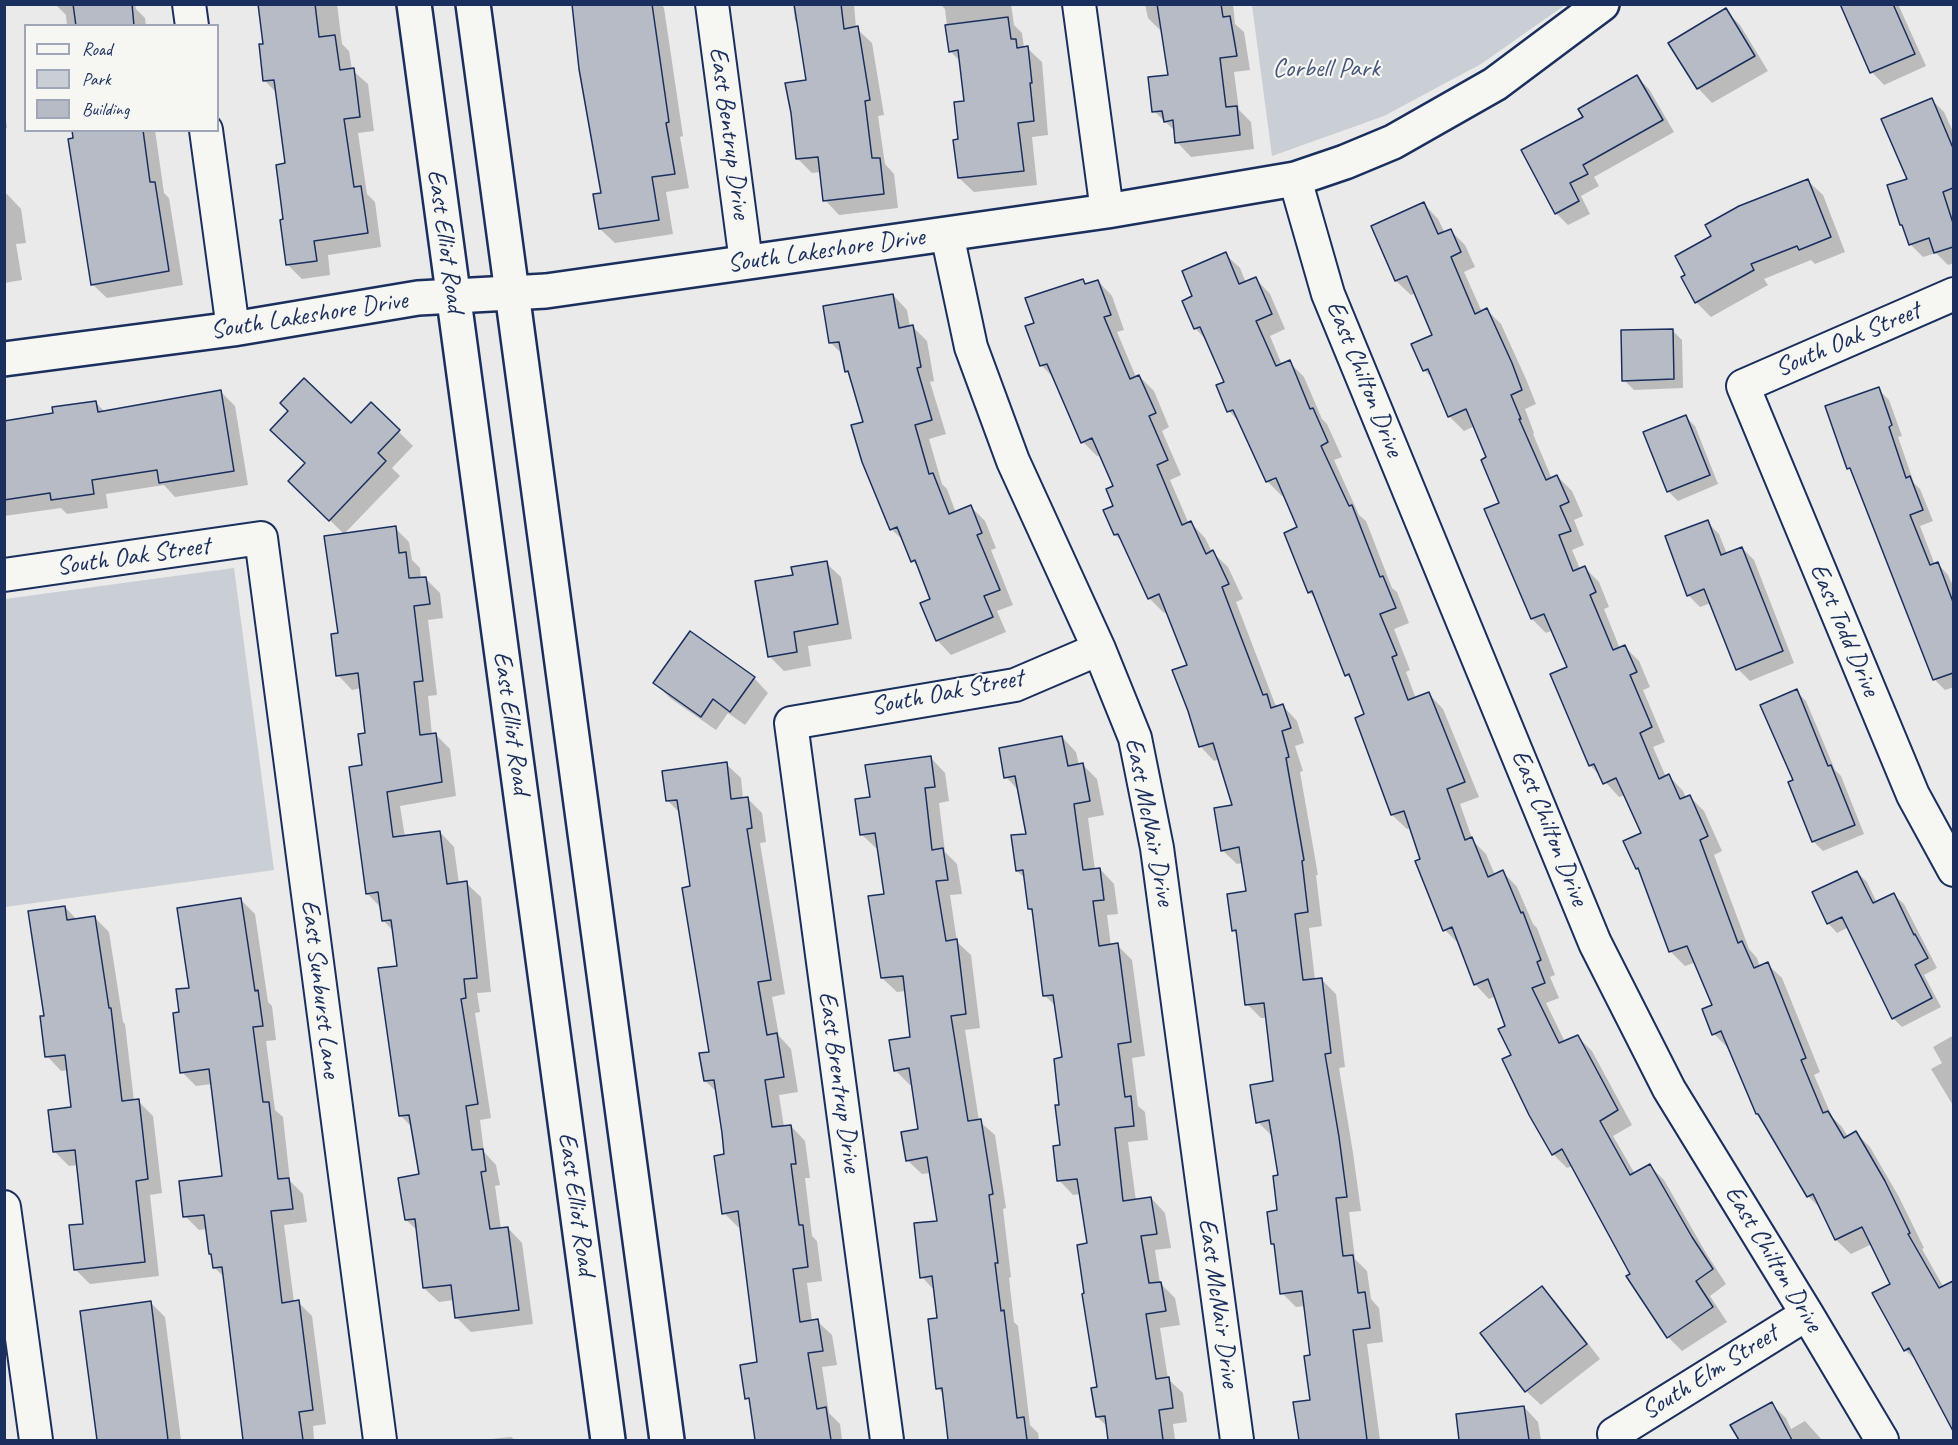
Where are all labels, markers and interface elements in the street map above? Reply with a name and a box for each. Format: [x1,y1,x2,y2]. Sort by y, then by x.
legend [24,24,219,132]
text: Road [82,38,112,60]
street label: East Bentrup Drive [702,45,756,221]
park label: Corbell Park [1273,53,1379,85]
text: Park [82,68,111,90]
text: Building [82,98,129,120]
street label: East Elliot Road [420,168,470,314]
street label: South Lakeshore Drive [725,222,927,280]
street label: South Lakeshore Drive [208,285,410,347]
street label: South Oak Street [1771,295,1925,385]
street label: East Chilton Drive [1319,297,1409,461]
street label: South Oak Street [54,531,212,583]
street label: East Todd Drive [1802,559,1886,701]
street label: East Elliot Road [486,650,536,796]
street label: South Oak Street [868,663,1026,723]
street label: East McNair Drive [1117,736,1181,908]
street label: East Chilton Drive [1504,746,1594,910]
street label: East Sunburst Lane [294,898,346,1080]
street label: East Brentrup Drive [811,990,867,1174]
street label: East Elliot Road [551,1131,601,1277]
street label: East Chilton Drive [1717,1180,1829,1338]
street label: East McNair Drive [1191,1217,1245,1389]
street label: South Elm Street [1636,1319,1784,1427]

